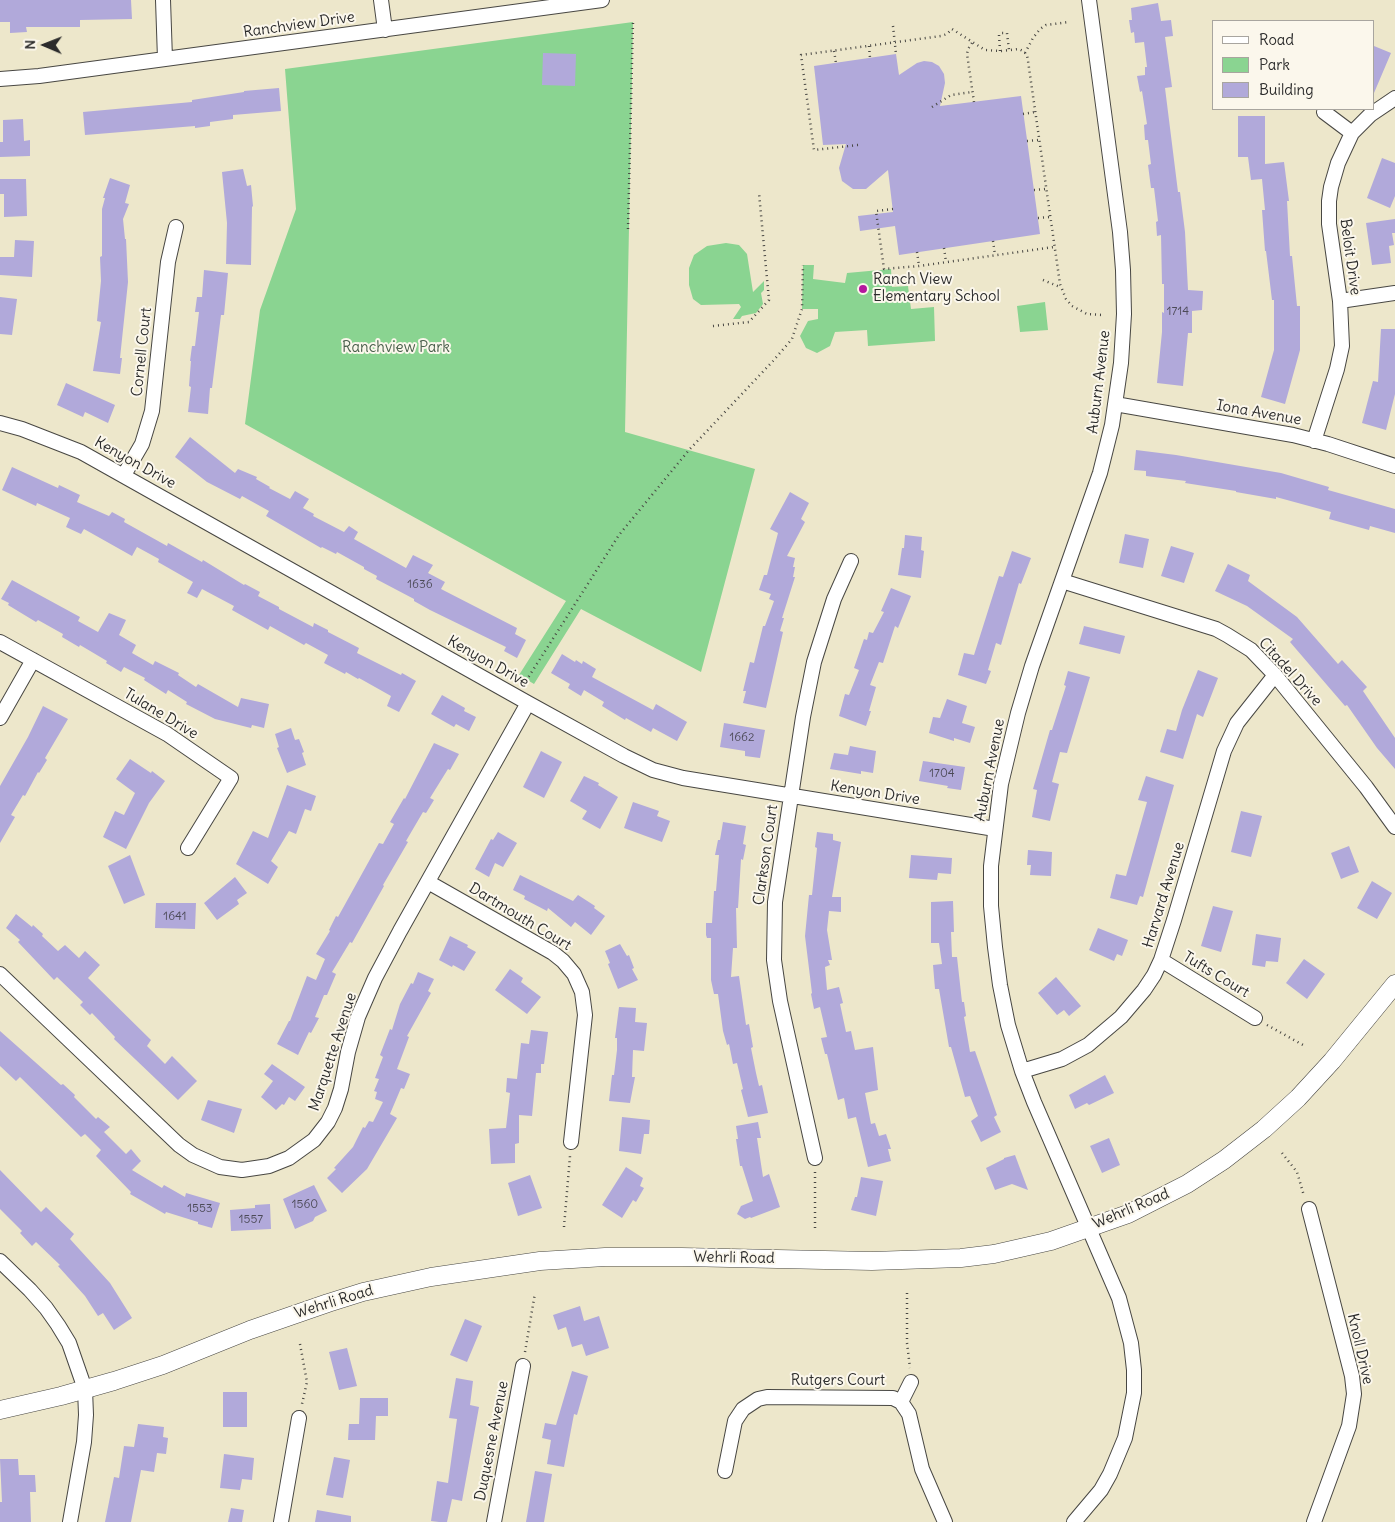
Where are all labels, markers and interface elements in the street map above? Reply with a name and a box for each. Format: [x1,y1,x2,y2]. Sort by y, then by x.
street label: Ranchview Drive [242,8,356,42]
north arrow [20,20,70,70]
legend [1212,20,1375,110]
text: Road [1259,30,1294,49]
text: N [21,40,39,50]
text: Park [1259,55,1290,74]
text: Building [1259,80,1314,99]
street label: Beloit Drive [1336,218,1364,296]
place label: Ranch View Elementary School [873,271,1000,306]
marker: Ranch View Elementary School [857,283,869,295]
house number: 1714 [1167,305,1189,319]
street label: Cornell Court [128,307,156,397]
street label: Auburn Avenue [1084,329,1114,435]
park label: Ranchview Park [342,339,450,357]
street label: Iona Avenue [1215,397,1303,429]
street label: Kenyon Drive [91,433,179,493]
house number: 1636 [407,578,433,592]
street label: Kenyon Drive [444,632,532,692]
street label: Citadel Drive [1255,634,1325,710]
street label: Tulane Drive [121,685,201,743]
street label: Auburn Avenue [971,717,1009,823]
house number: 1662 [729,731,755,745]
house number: 1704 [929,767,955,781]
street label: Kenyon Drive [829,777,921,809]
street label: Clarkson Court [750,804,782,906]
street label: Harvard Avenue [1139,840,1189,950]
street label: Dartmouth Court [466,879,574,955]
house number: 1641 [163,910,187,924]
street label: Tufts Court [1180,948,1252,1002]
street label: Marquette Avenue [305,990,361,1114]
street label: Wehrli Road [1090,1185,1172,1233]
house number: 1560 [292,1198,318,1212]
house number: 1553 [187,1202,213,1216]
house number: 1557 [239,1213,263,1227]
street label: Wehrli Road [693,1248,775,1268]
street label: Wehrli Road [292,1281,376,1323]
street label: Knoll Drive [1343,1312,1377,1386]
street label: Rutgers Court [791,1372,885,1390]
street label: Duquesne Avenue [472,1379,512,1503]

